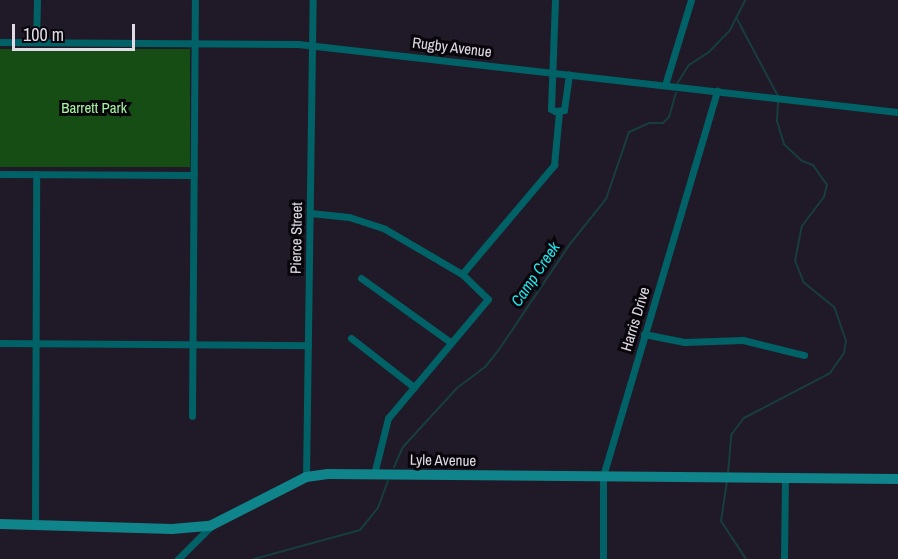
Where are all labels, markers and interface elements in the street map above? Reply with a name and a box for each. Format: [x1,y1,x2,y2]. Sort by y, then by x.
scale bar [15,12,138,50]
text: 100 m [23,22,64,47]
street label: Rugby Avenue [411,33,493,61]
park label: Barrett Park [61,99,127,117]
street label: Pierce Street [286,202,306,274]
water label: Camp Creek [506,238,564,310]
street label: Harris Drive [617,285,653,353]
street label: Lyle Avenue [409,450,477,470]

